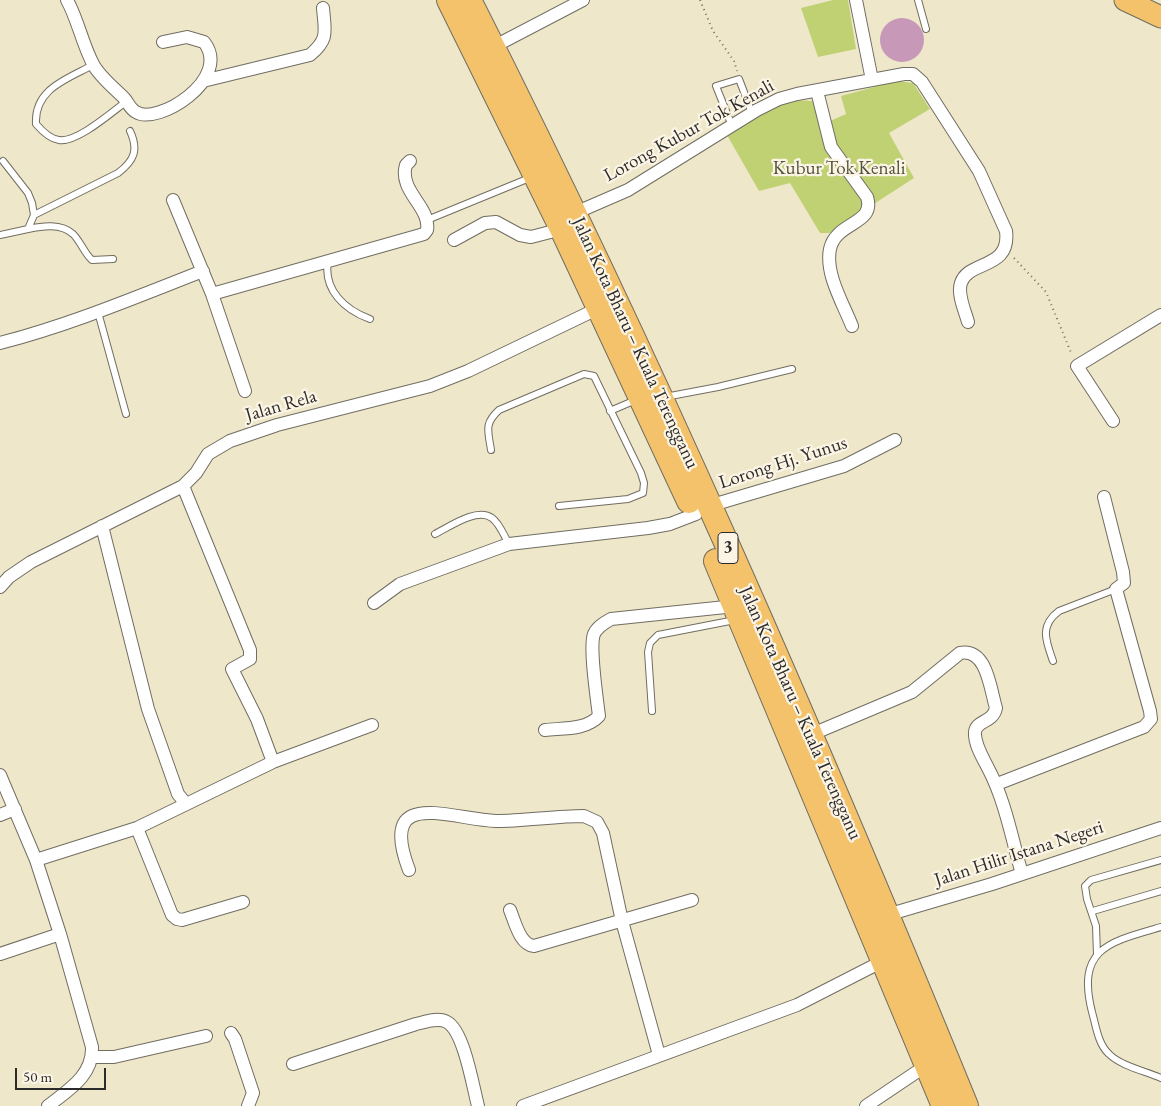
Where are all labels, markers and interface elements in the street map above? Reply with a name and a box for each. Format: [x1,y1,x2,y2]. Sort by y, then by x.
street label: Lorong Kubur Tok Kenali [600,75,778,187]
park label: Kubur Tok Kenali [773,158,905,180]
street label: Jalan Kota Bharu – Kuala Terengganu [567,213,703,473]
street label: Jalan Rela [243,385,319,427]
street label: Lorong Hj. Yunus [716,432,850,494]
road number: 3 [718,532,738,564]
street label: Jalan Kota Bharu – Kuala Terengganu [734,583,866,843]
street label: Jalan Hilir Istana Negeri [932,816,1106,892]
scale bar [18,1058,109,1090]
text: 50 m [23,1067,52,1086]

